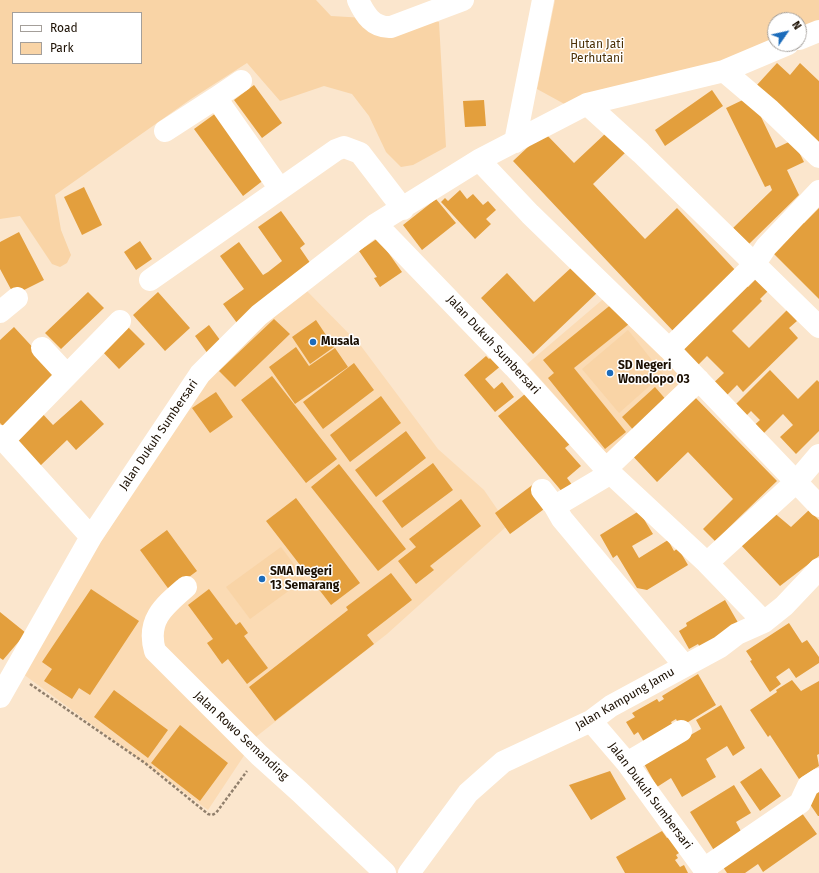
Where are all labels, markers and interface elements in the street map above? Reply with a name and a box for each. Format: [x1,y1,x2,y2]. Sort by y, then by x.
legend [12,12,142,64]
north arrow [767,12,807,52]
text: N [789,19,804,32]
text: Road [50,21,78,35]
park label: Hutan Jati Perhutani [570,38,624,66]
text: Park [50,41,74,55]
street label: Jalan Dukuh Sumbersari [443,292,543,398]
place label: Musala [321,335,360,349]
marker: Musala [308,337,318,347]
place label: SD Negeri Wonolopo 03 [618,359,690,387]
marker: SD Negeri Wonolopo 03 [605,368,615,378]
street label: Jalan Dukuh Sumbersari [117,377,201,493]
place label: SMA Negeri 13 Semarang [270,565,339,593]
marker: SMA Negeri 13 Semarang [257,574,267,584]
street label: Jalan Kampung Jamu [573,665,677,733]
street label: Jalan Rowo Semanding [191,688,291,784]
street label: Jalan Dukuh Sumbersari [605,740,695,852]

